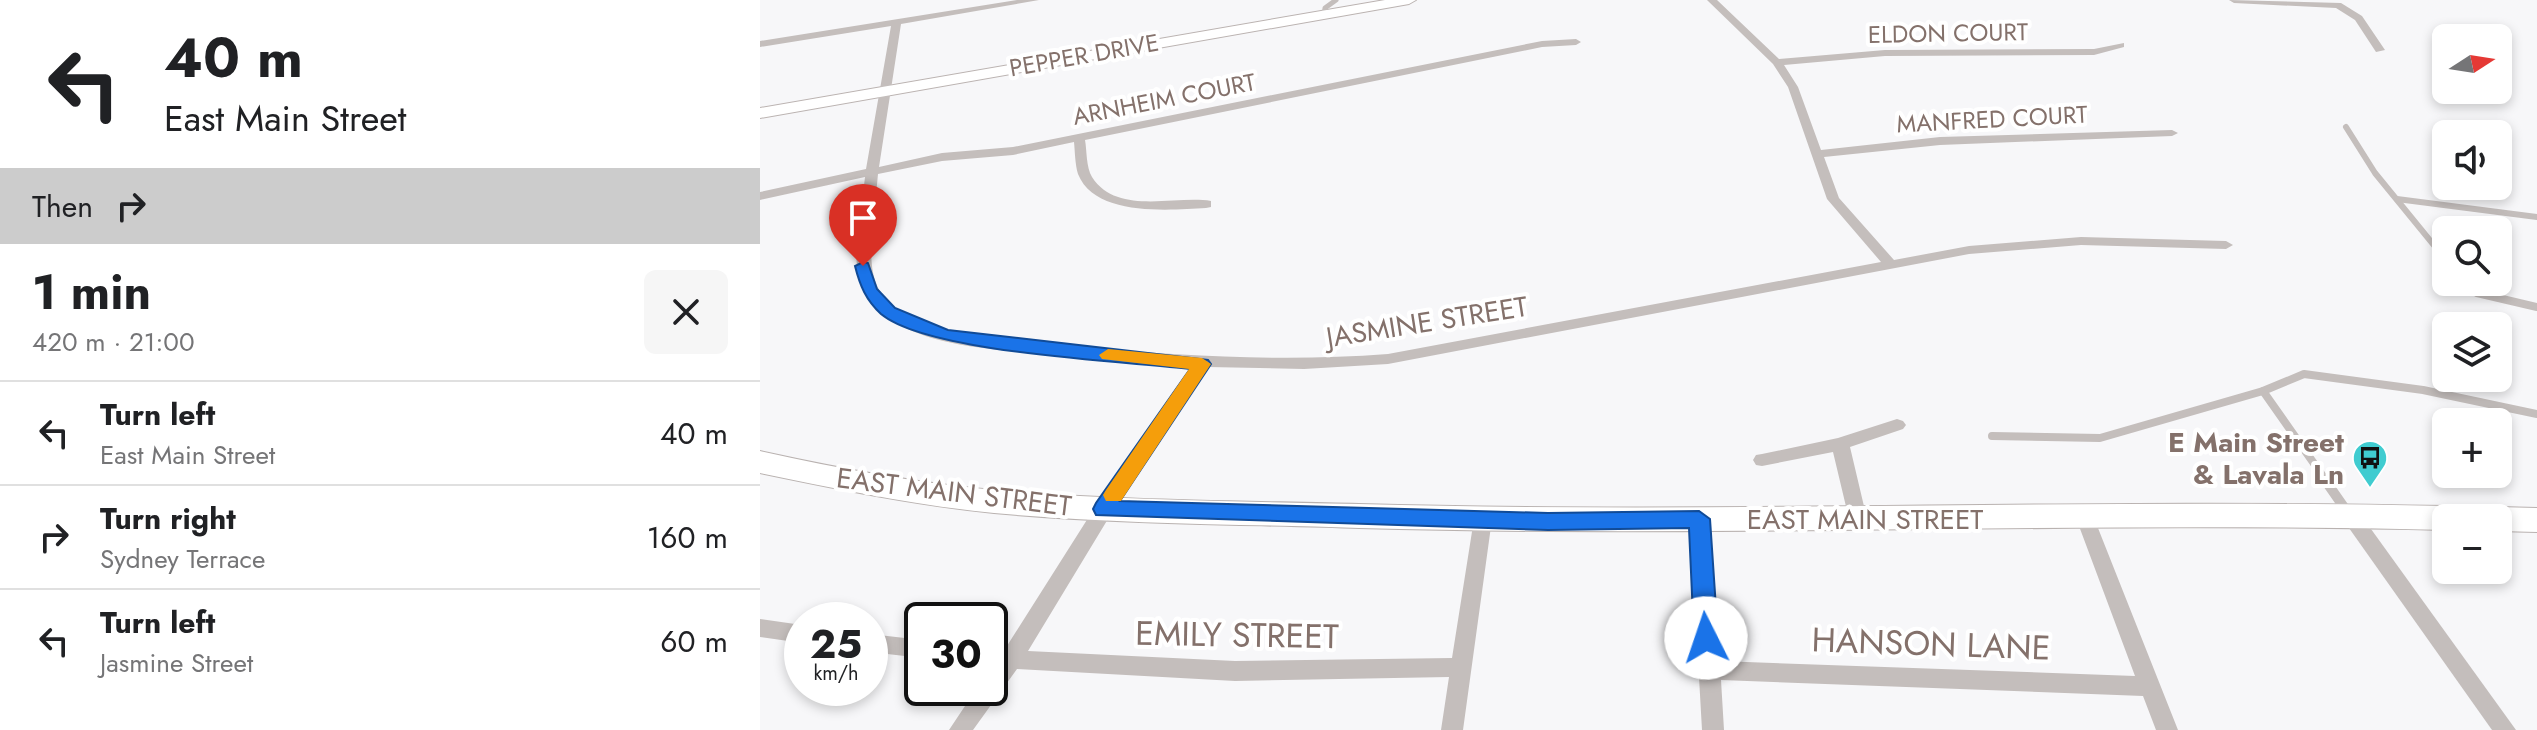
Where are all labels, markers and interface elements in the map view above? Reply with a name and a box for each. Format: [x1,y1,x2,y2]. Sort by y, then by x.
street label: ELDON COURT [1868,14,2028,52]
text: 40 m [164,17,303,98]
north arrow [2432,24,2512,104]
map controls [2432,24,2512,584]
street label: PEPPER DRIVE [1007,25,1161,85]
icon: left [32,32,136,136]
street label: ARNHEIM COURT [1069,64,1259,134]
text: East Main Street [164,92,407,144]
street label: MANFRED COURT [1896,97,2088,141]
button: sound [2432,120,2512,200]
icon: right [109,184,153,228]
pin [829,184,897,266]
text: Then [32,185,93,228]
icon: arrive [841,196,885,240]
button: search [2432,216,2512,296]
text: 1 min [32,258,151,327]
button: close [644,270,728,354]
street label: JASMINE STREET [1319,286,1531,359]
button: layers [2432,312,2512,392]
text: 420 m · 21:00 [32,323,195,361]
text: Turn left [100,393,215,436]
button: + [2432,408,2512,488]
icon: left [32,411,76,455]
text: 40 m [660,412,728,455]
place label: E Main Street & Lavala Ln [2168,422,2344,495]
text: East Main Street [100,436,275,474]
bus stop icon: E Main Street & Lavala Ln [2351,439,2389,489]
street label: EAST MAIN STREET [834,457,1074,527]
text: Turn right [100,497,236,540]
street label: EAST MAIN STREET [1747,499,1983,540]
button: − [2432,504,2512,584]
icon: right [32,515,76,559]
text: 160 m [647,516,728,559]
text: Sydney Terrace [100,540,265,578]
position arrow [1664,596,1748,680]
text: Turn left [100,601,215,644]
speed limit sign: 30 [904,602,1008,706]
street label: EMILY STREET [1135,609,1339,661]
text: 25 [810,615,862,673]
street label: HANSON LANE [1811,615,2051,673]
icon: left [32,619,76,663]
text: 60 m [660,620,728,663]
text: Jasmine Street [100,644,253,682]
text: km/h [813,659,859,688]

